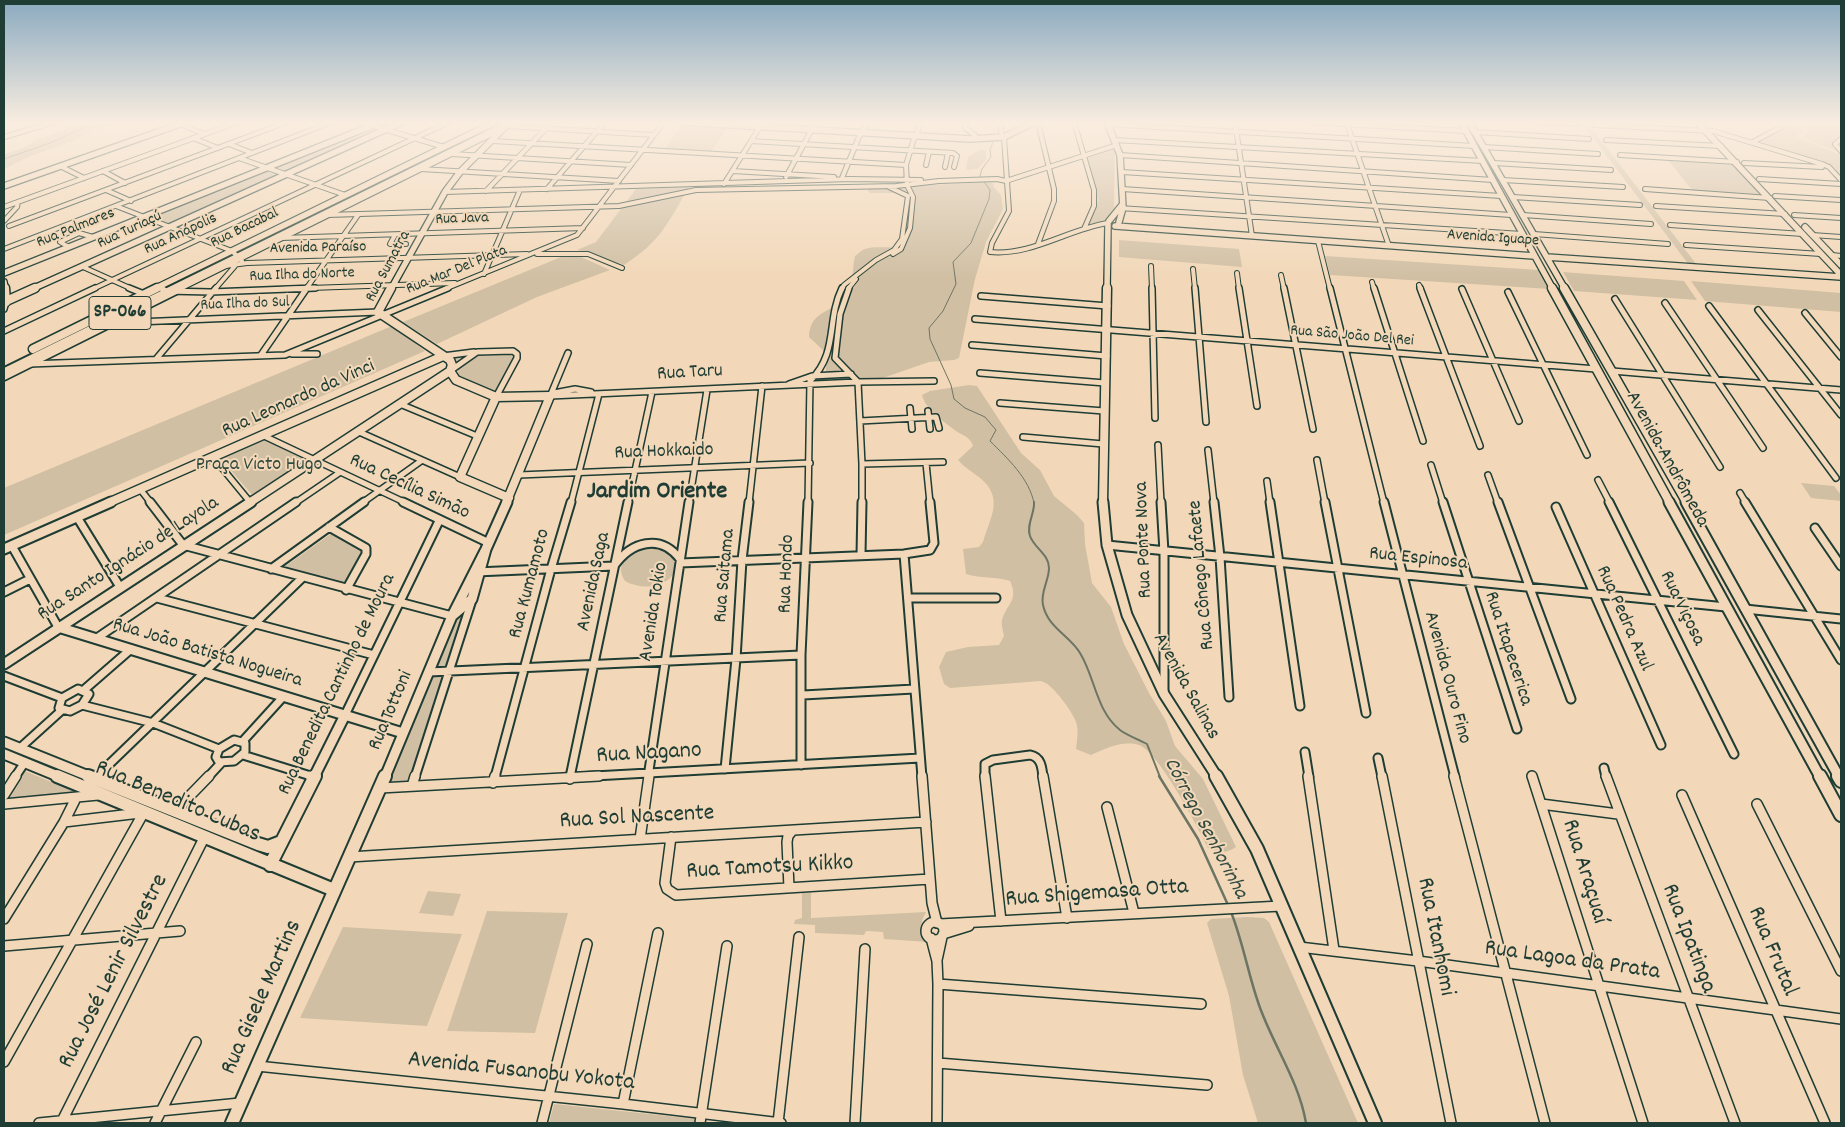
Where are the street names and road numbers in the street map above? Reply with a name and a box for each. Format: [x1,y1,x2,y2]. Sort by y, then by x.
street label: Rua Bacabal [208,204,282,254]
street label: Rua Palmares [34,205,118,253]
street label: Rua Turiaçú [95,208,165,254]
street label: Rua Java [435,209,489,231]
street label: Rua Anápolis [142,210,220,260]
street label: Avenida Iguape [1446,226,1540,252]
street label: Rua Sumatra [362,228,416,306]
street label: Avenida Paraíso [270,239,366,259]
street label: Rua Mar Del Plata [404,242,510,300]
street label: Rua Ilha do Norte [249,265,355,287]
street label: Rua Ilha do Sul [200,294,290,316]
road number: SP-066 [89,296,151,330]
street label: Rua São João Del Rei [1289,322,1415,352]
street label: Rua Leonardo da Vinci [219,356,379,444]
street label: Rua Taru [657,360,723,388]
street label: Avenida Andrômeda [1619,388,1713,532]
street label: Rua Hokkaido [614,439,714,467]
street label: Rua Cecília Simão [345,450,473,526]
street label: Rua Ponte Nova [1131,481,1159,599]
street label: Rua Santo Ignácio de Layola [34,492,224,628]
street label: Rua Cônego Lafaete [1184,499,1222,651]
street label: Rua Kumamoto [505,527,557,641]
street label: Rua Saitama [710,528,742,624]
street label: Avenida Saga [573,530,617,634]
street label: Rua Hondo [775,534,801,614]
street label: Rua Espinosa [1368,543,1468,577]
street label: Avenida Tokio [635,561,675,663]
street label: Rua Pedra Azul [1589,563,1657,675]
street label: Rua Viçosa [1653,568,1709,650]
street label: Rua Benedita Cantinho de Moura [274,570,402,800]
street label: Rua Itapecerica [1477,589,1537,709]
street label: Avenida Ouro Fino [1417,609,1475,747]
street label: Rua João Batista Nogueira [109,614,305,694]
street label: Avenida Salinas [1146,630,1224,744]
street label: Rua Tottoni [365,668,419,754]
street label: Rua Nagano [596,738,702,772]
street label: Rua Benedito Cubas [90,755,264,851]
street label: Rua Sol Nascente [559,801,715,837]
street label: Rua Araçuaí [1553,816,1613,928]
street label: Rua Tamotsu Kikko [686,850,854,888]
street label: Rua José Lenir Silvestre [54,870,176,1074]
street label: Rua Shigemasa Otta [1005,874,1189,916]
street label: Rua Itanhomi [1408,875,1460,999]
street label: Rua Ipatinga [1653,880,1721,998]
street label: Rua Frutal [1739,903,1803,1001]
street label: Rua Gisele Martins [216,916,310,1080]
street label: Rua Lagoa da Prata [1482,935,1662,989]
street label: Avenida Fusanobu Yokota [406,1047,636,1099]

